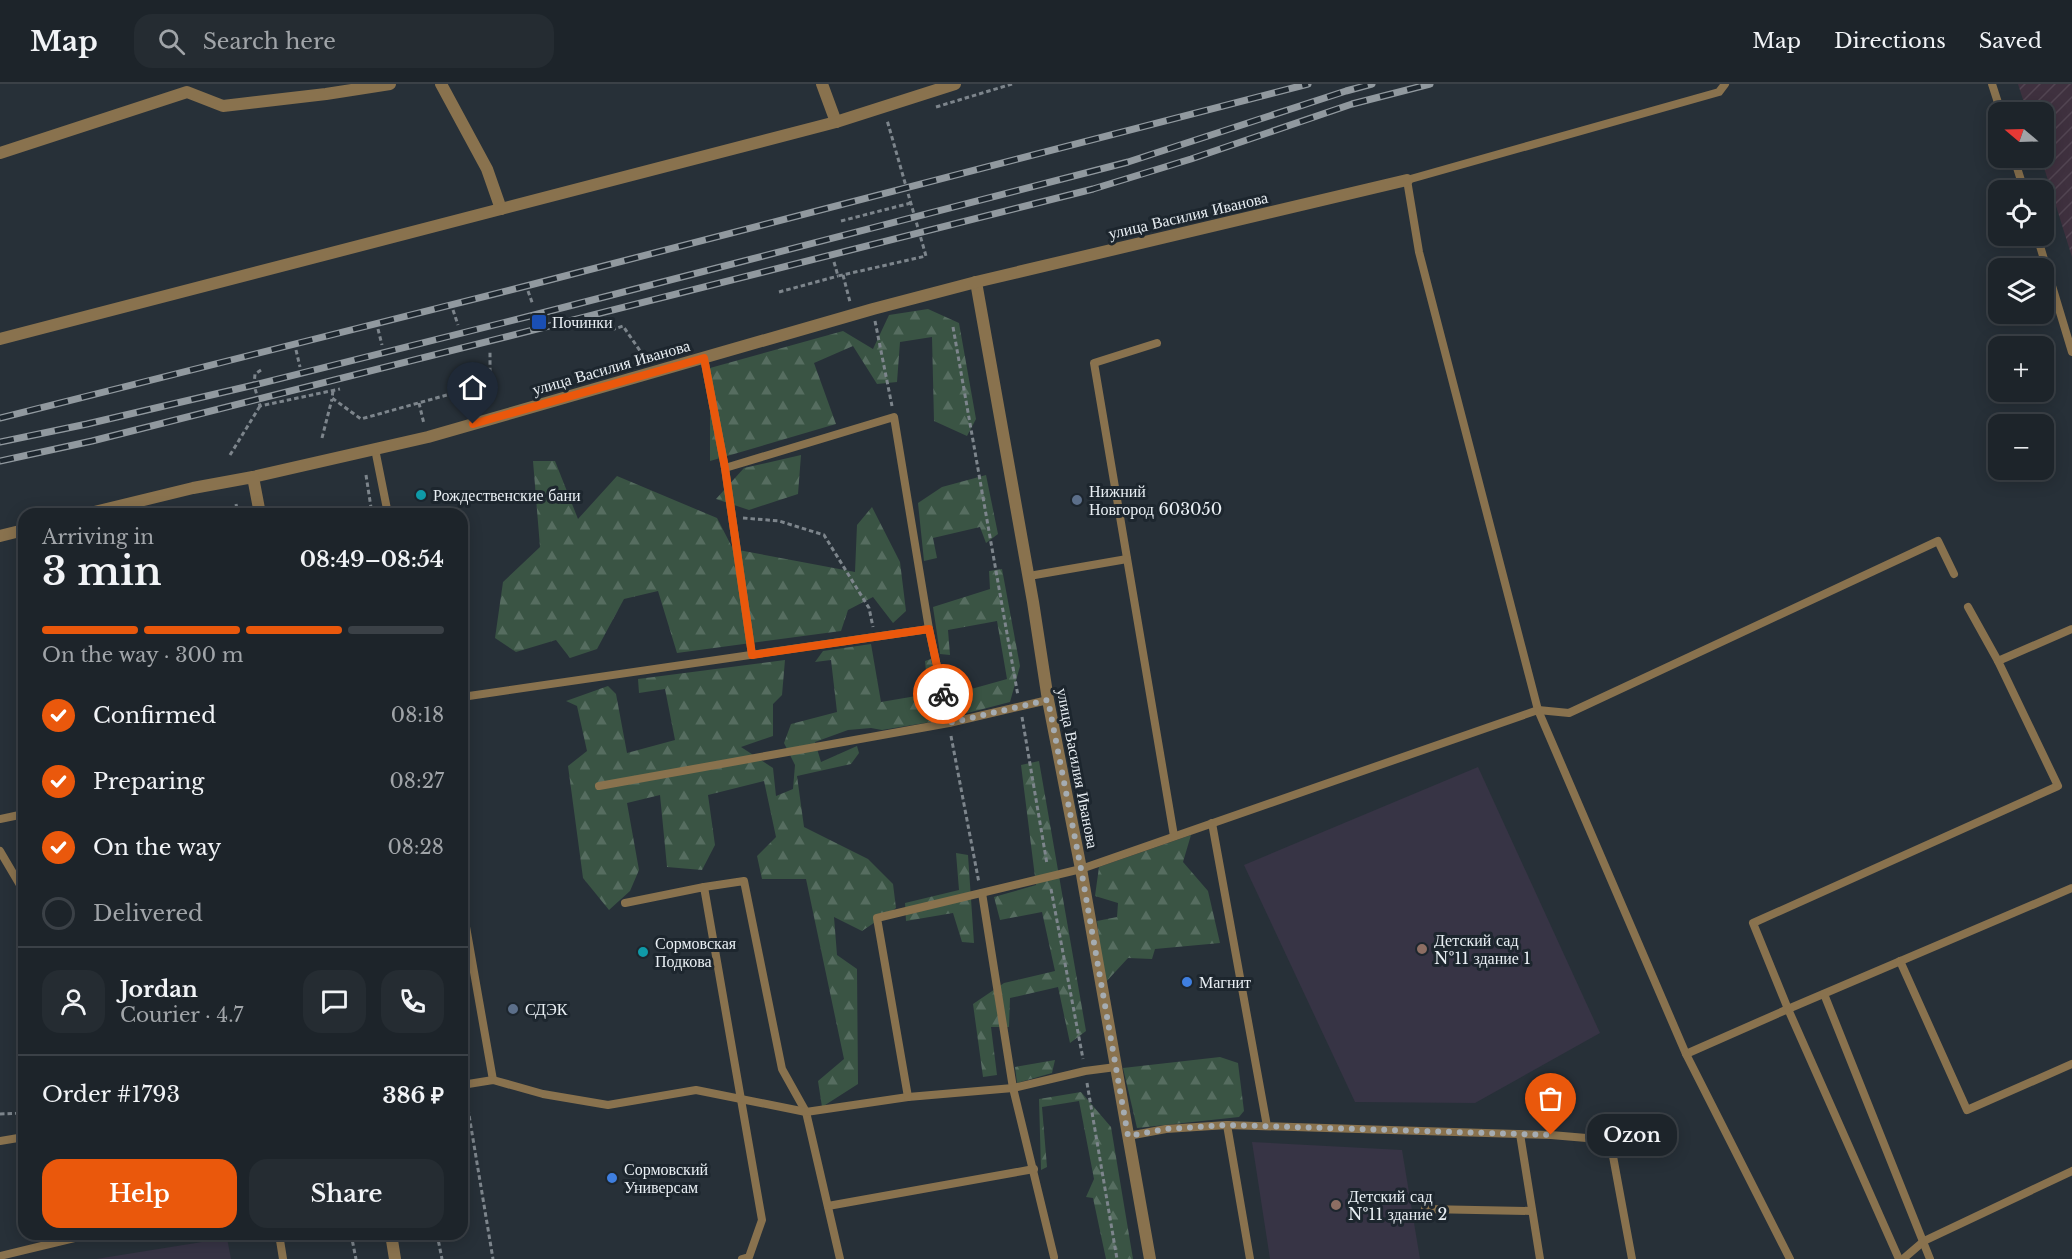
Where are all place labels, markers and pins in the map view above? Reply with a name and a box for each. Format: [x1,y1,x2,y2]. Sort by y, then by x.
place label: Починки [552,312,613,332]
marker: Починки [530,313,548,331]
pin [447,362,498,424]
place label: Нижний Новгород 603050 [1089,481,1222,519]
place label: Рождественские бани [433,485,581,505]
marker: Рождественские бани [414,488,428,502]
marker: Нижний Новгород 603050 [1070,493,1084,507]
place label: Детский сад №11 здание 1 [1434,930,1531,968]
place label: Сормовская Подкова [655,933,737,971]
marker: Детский сад №11 здание 1 [1415,942,1429,956]
marker: Сормовская Подкова [636,945,650,959]
place label: Магнит [1199,972,1251,992]
marker: Магнит [1180,975,1194,989]
place label: СДЭК [525,999,568,1019]
marker: СДЭК [506,1002,520,1016]
pin [1525,1073,1576,1135]
callout: Ozon [1587,1114,1677,1156]
place label: Сормовский Универсам [624,1159,708,1197]
marker: Сормовский Универсам [605,1171,619,1185]
place label: Детский сад №11 здание 2 [1348,1186,1447,1224]
marker: Детский сад №11 здание 2 [1329,1198,1343,1212]

